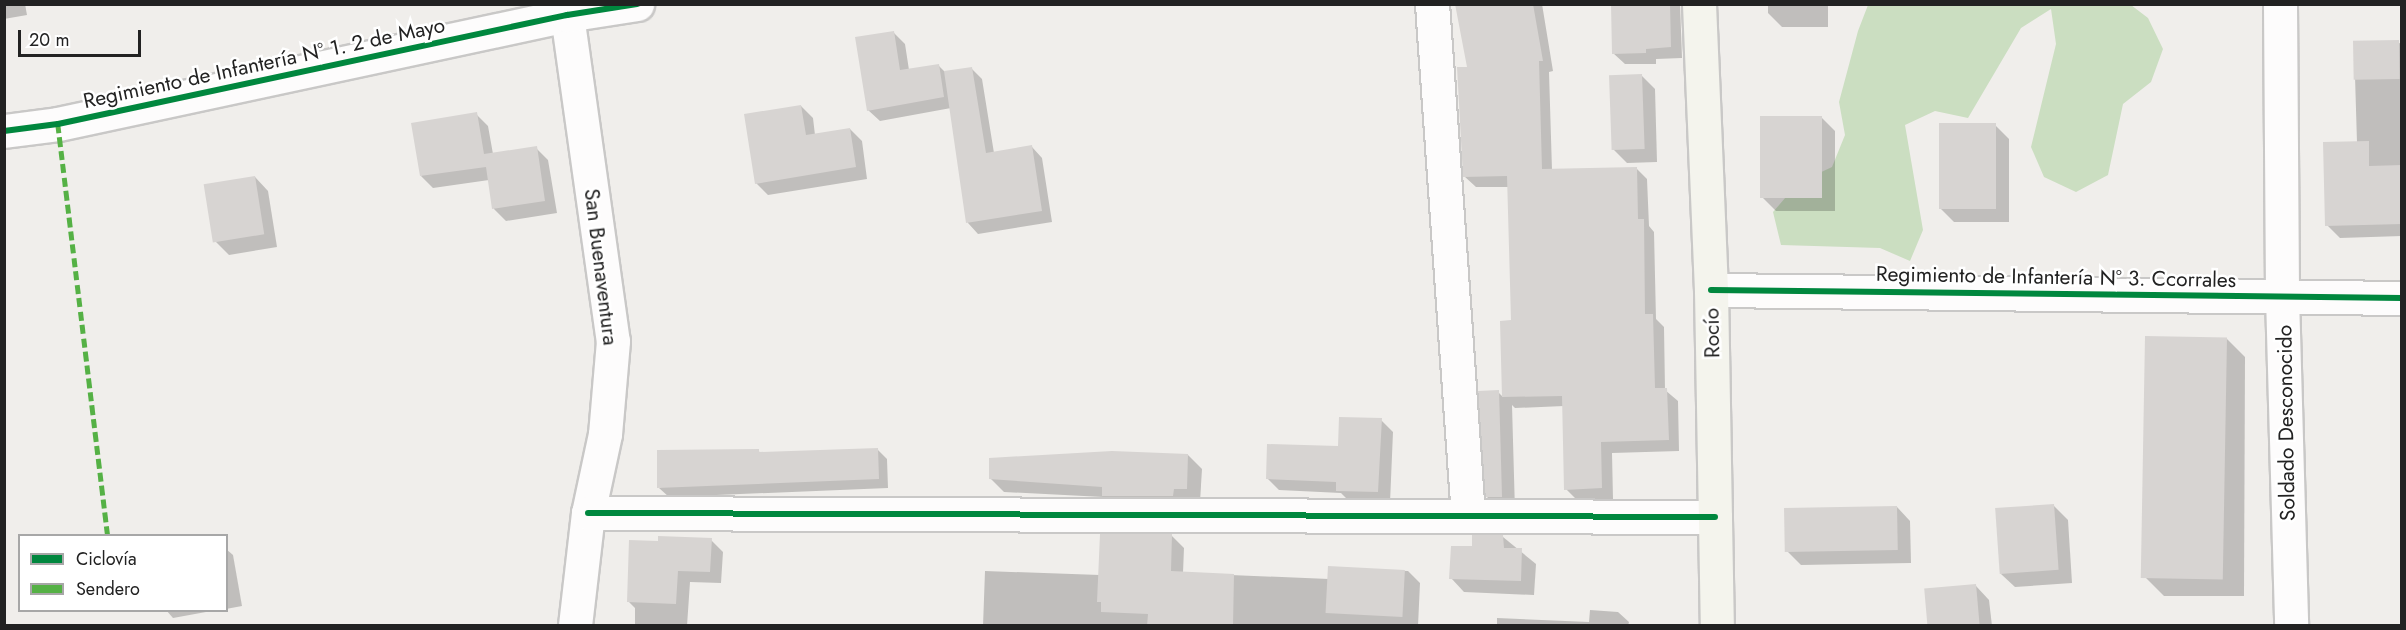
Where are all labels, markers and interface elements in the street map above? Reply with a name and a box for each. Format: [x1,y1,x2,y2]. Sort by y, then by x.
street label: Regimiento de Infantería N° 1. 2 de Mayo [81,12,447,114]
scale bar [21,18,144,56]
text: 20 m [29,27,69,53]
street label: San Buenaventura [579,187,623,347]
street label: Regimiento de Infantería N° 3. Ccorrales [1876,261,2236,293]
street label: Rocío [1699,308,1725,358]
street label: Soldado Desconocido [2272,325,2300,521]
legend [18,534,228,612]
text: Ciclovía [76,546,137,572]
text: Sendero [76,576,140,602]

